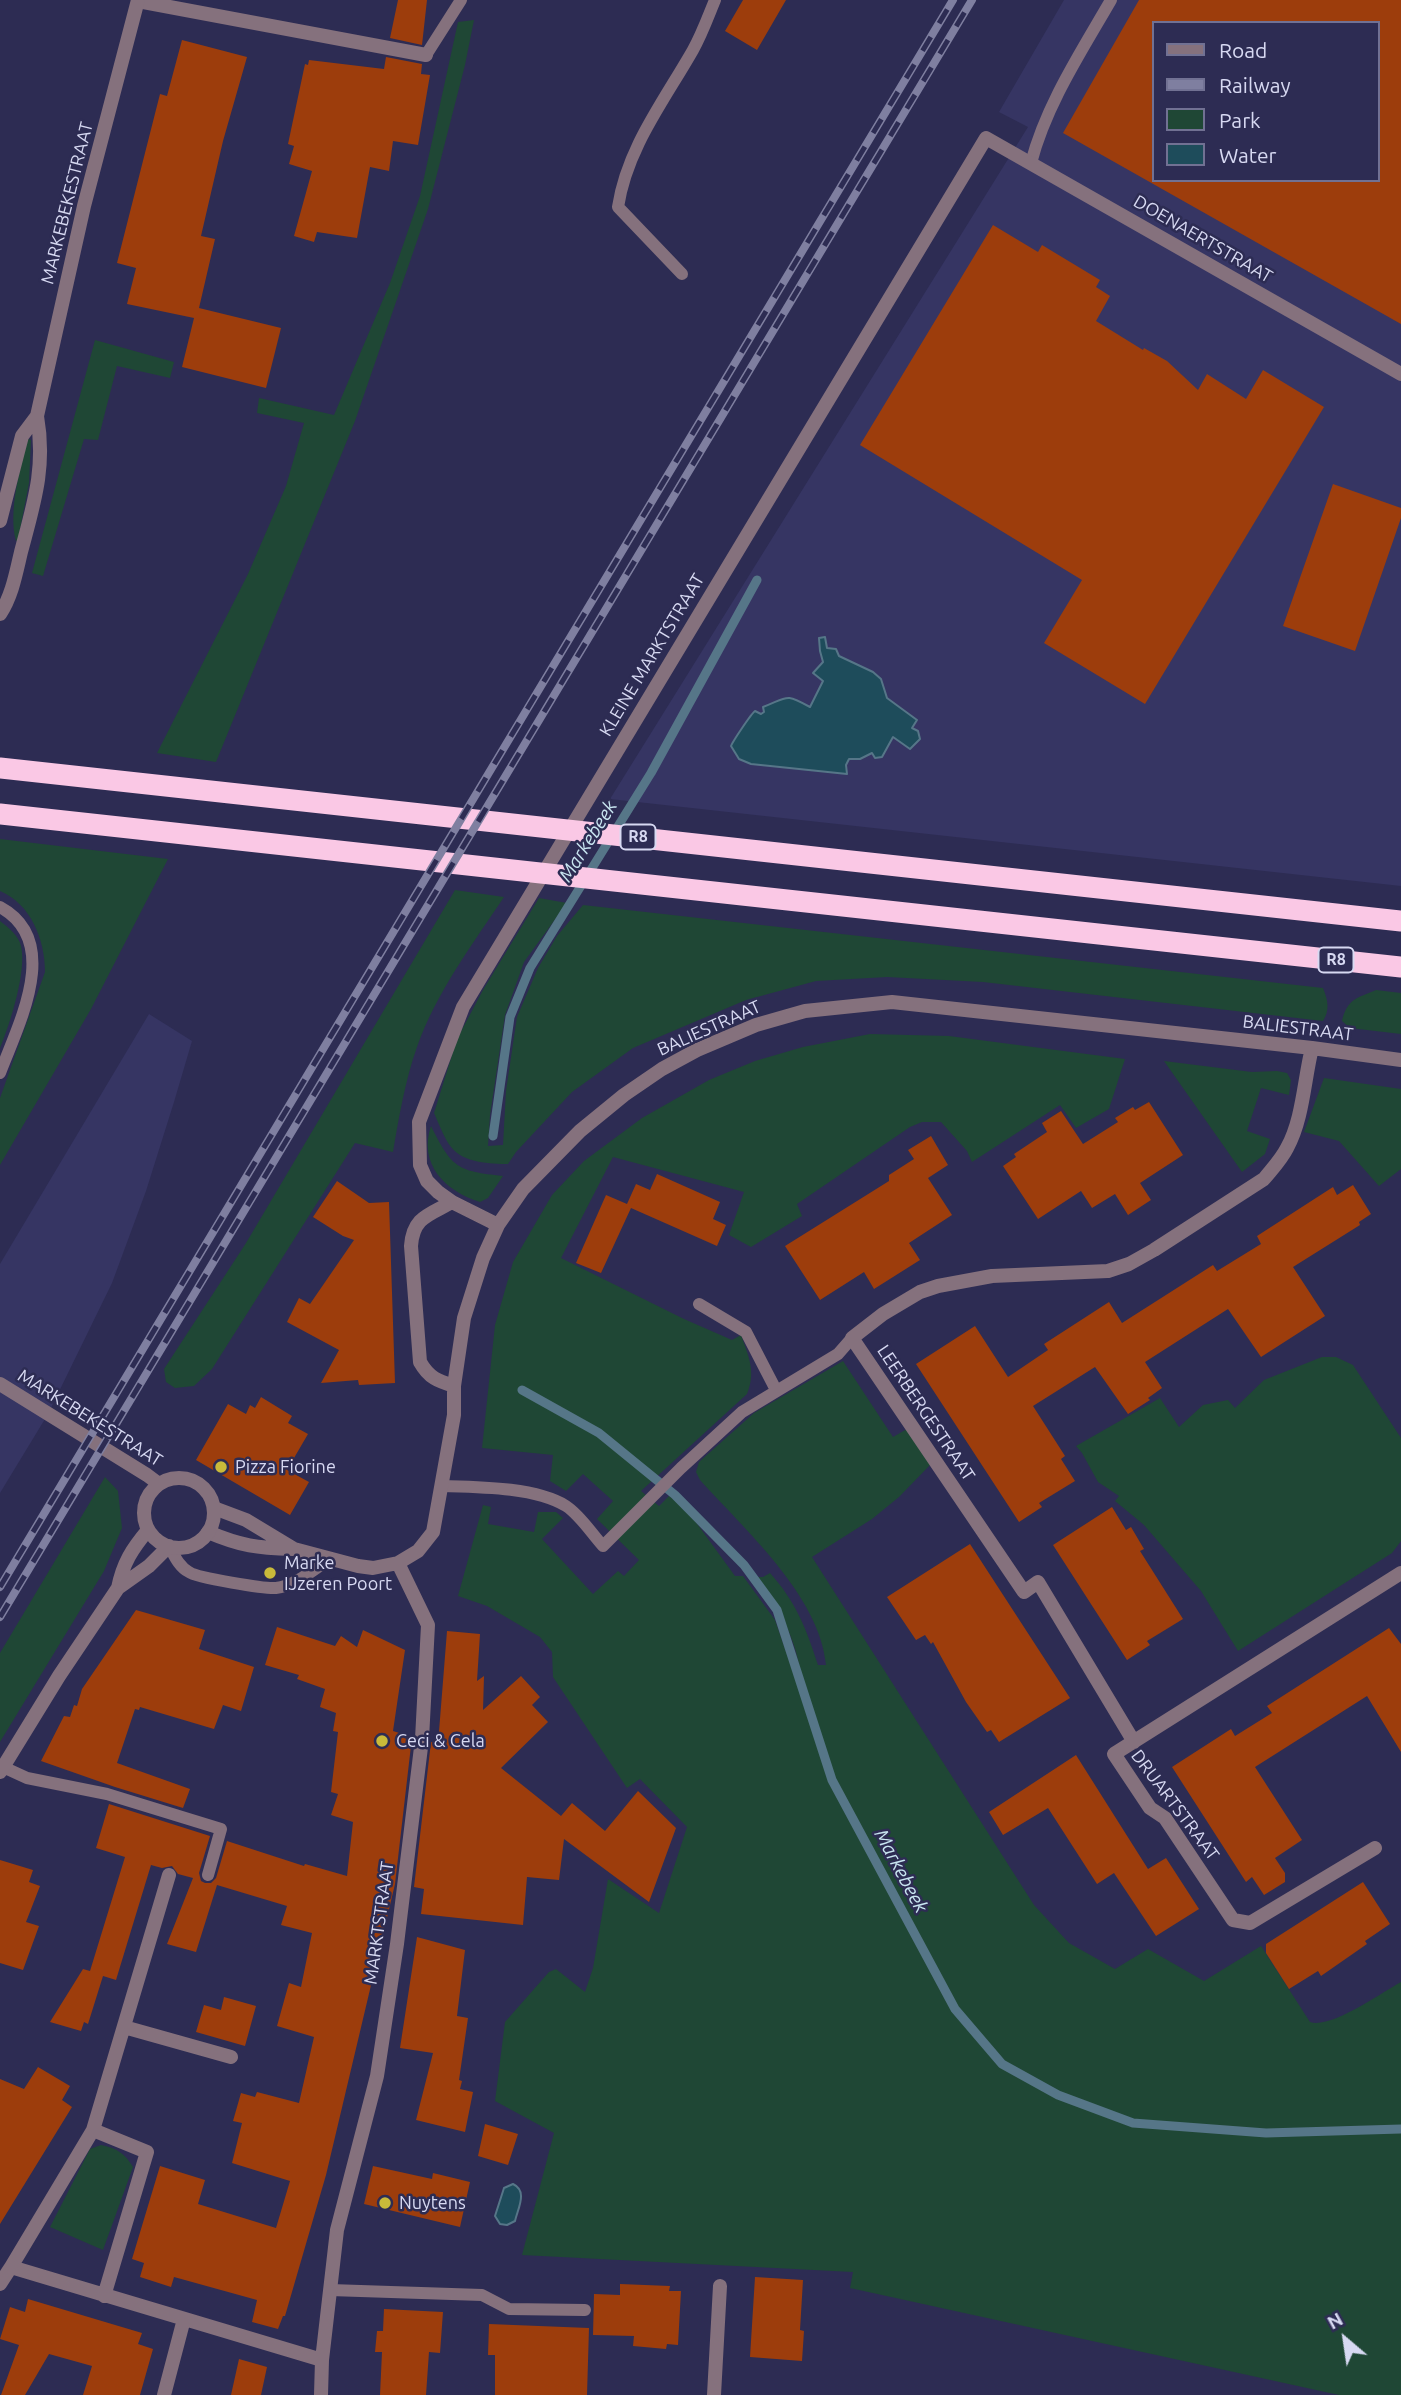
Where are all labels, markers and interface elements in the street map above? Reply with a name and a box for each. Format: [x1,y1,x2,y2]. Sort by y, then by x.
legend [1152,21,1380,182]
text: Road [1219,38,1267,62]
text: Railway [1219,73,1291,97]
text: Park [1219,108,1261,132]
street label: MARKEBEKESTRAAT [36,120,98,286]
text: Water [1219,143,1277,167]
street label: DOENAERTSTRAAT [1130,190,1276,288]
street label: KLEINE MARKTSTRAAT [595,570,709,740]
water label: Markebeek [554,796,622,886]
road number: R8 [620,824,656,850]
road number: R8 [1318,948,1354,972]
street label: BALIESTRAAT [654,996,764,1060]
street label: BALIESTRAAT [1242,1011,1354,1045]
street label: LEERBERGESTRAAT [872,1341,980,1485]
street label: MARKEBEKESTRAAT [14,1365,166,1471]
place label: Pizza Fiorine [235,1456,336,1478]
marker: Pizza Fiorine [213,1459,229,1475]
place label: Marke IJzeren Poort [284,1552,392,1594]
marker: Marke IJzeren Poort [262,1565,278,1581]
place label: Ceci & Cela [396,1730,485,1752]
marker: Ceci & Cela [374,1733,390,1749]
street label: DRUARTSTRAAT [1126,1745,1224,1865]
water label: Markebeek [869,1825,933,1917]
street label: MARKTSTRAAT [360,1860,398,1986]
place label: Nuytens [399,2192,466,2214]
marker: Nuytens [377,2195,393,2211]
north arrow [1310,2304,1380,2374]
text: N [1323,2308,1346,2334]

